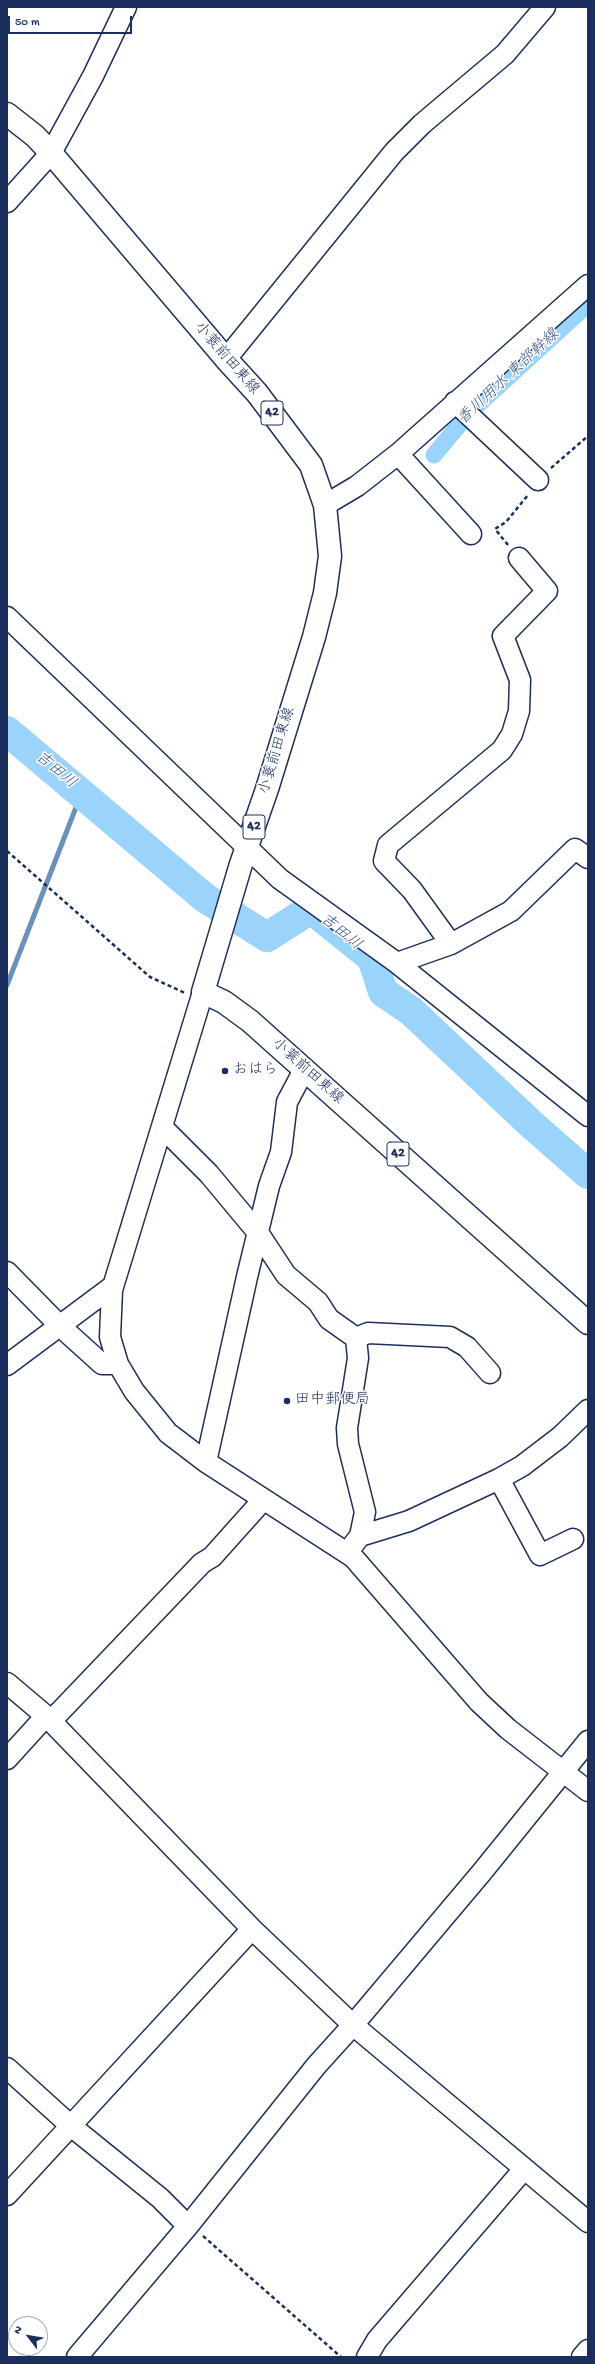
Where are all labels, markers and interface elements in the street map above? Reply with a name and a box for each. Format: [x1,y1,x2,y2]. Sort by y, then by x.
scale bar [10,8,134,34]
text: 50 m [15,16,40,30]
street label: 小蓑前田東線 [190,319,262,399]
water label: 香川用水 東部幹線 [454,326,564,430]
road number: 42 [261,401,283,425]
street label: 小蓑前田東線 [256,705,300,797]
water label: 吉田川 [30,748,80,794]
road number: 42 [243,815,265,839]
water label: 吉田川 [315,910,365,956]
street label: 小蓑前田東線 [268,1035,346,1109]
place label: おはら [233,1062,278,1080]
marker: おはら [220,1066,230,1076]
road number: 42 [387,1142,409,1166]
place label: 田中郵便局 [295,1392,370,1410]
marker: 田中郵便局 [282,1396,292,1406]
north arrow [8,2316,48,2356]
text: N [12,2324,26,2337]

